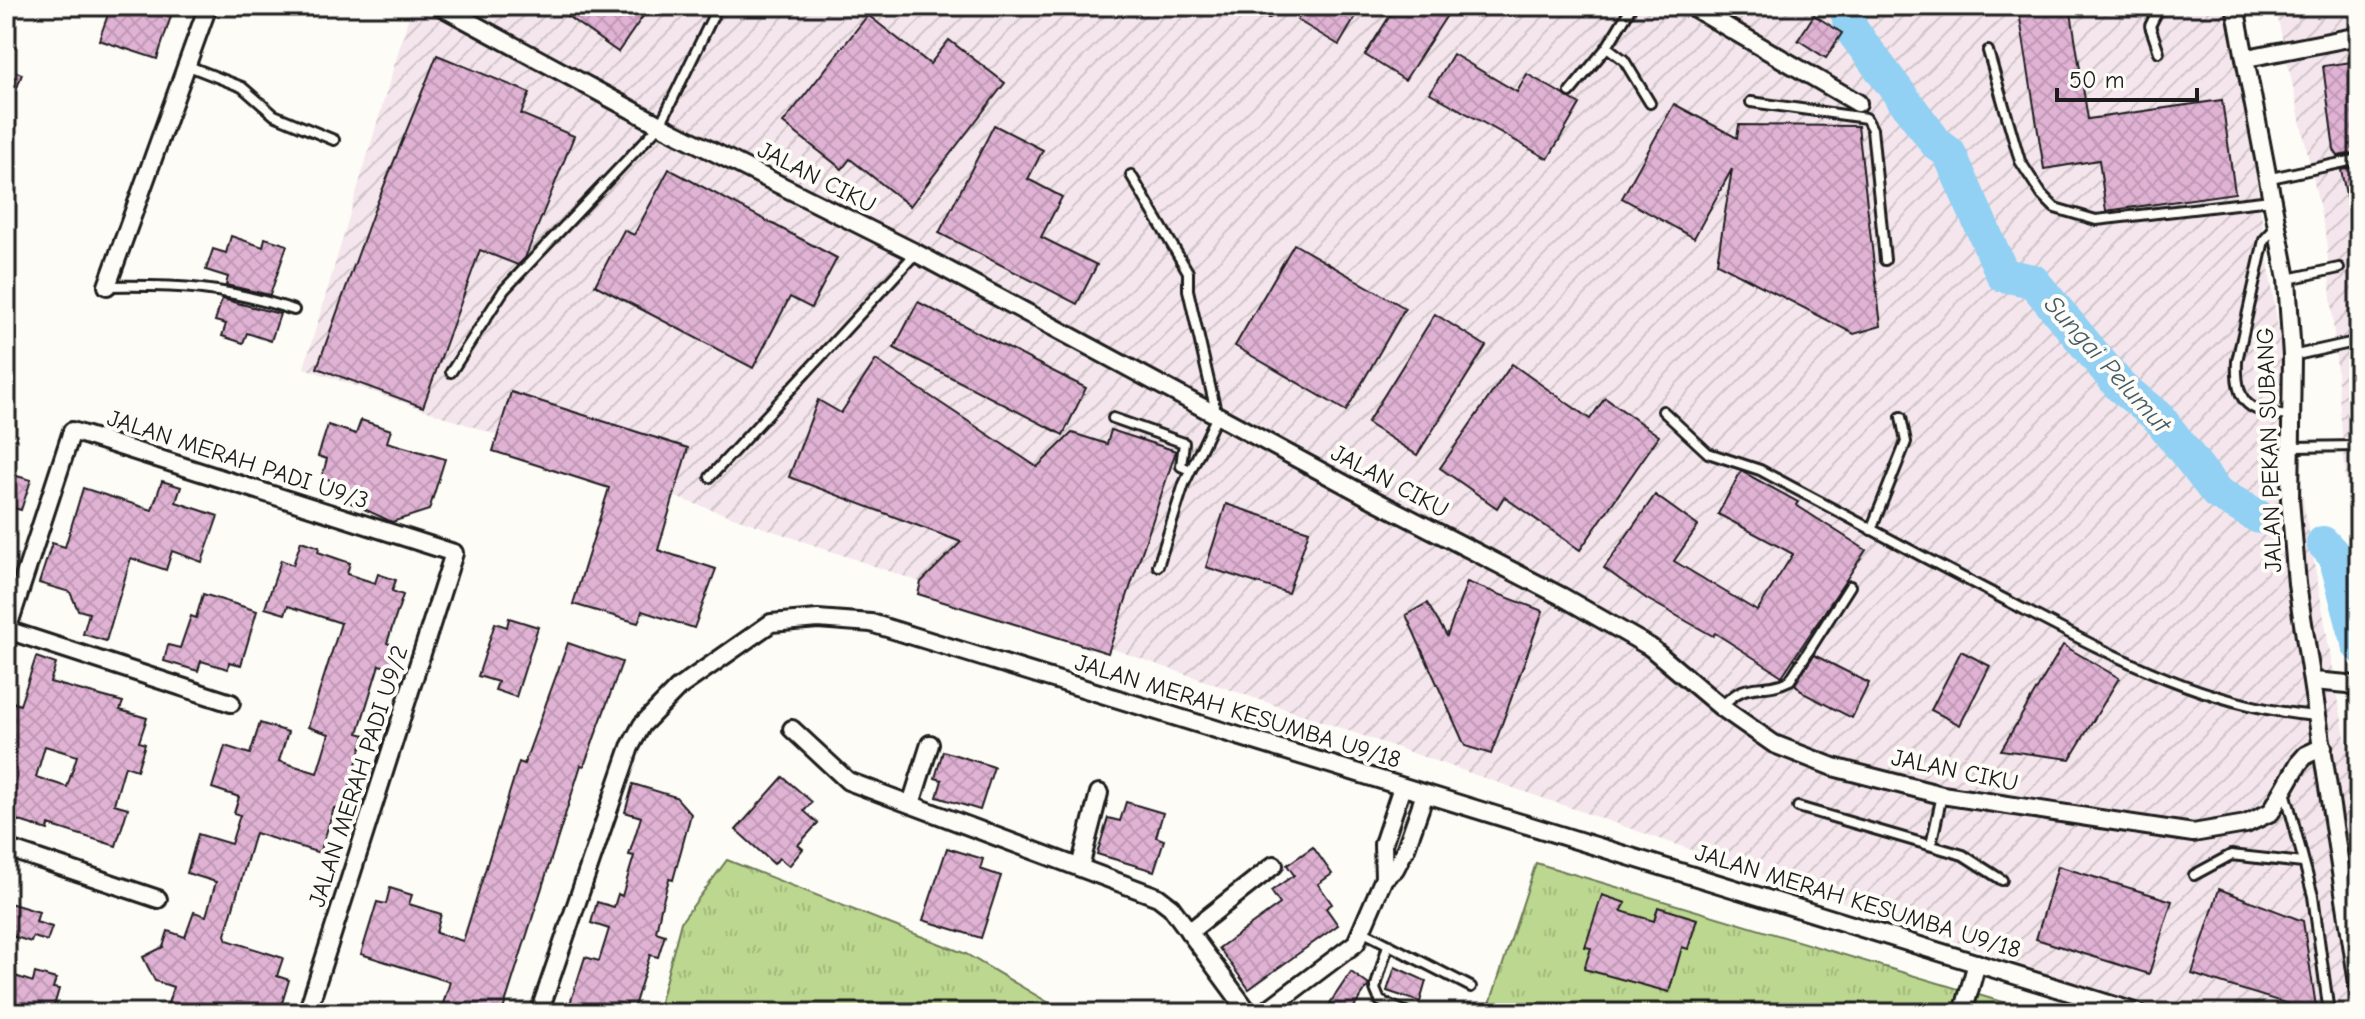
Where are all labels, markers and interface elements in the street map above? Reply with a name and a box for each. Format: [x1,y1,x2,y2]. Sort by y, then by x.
scale bar [2057,52,2197,102]
text: 50 m [2069,66,2125,94]
street label: JALAN CIKU [753,135,881,219]
water label: Sungai Pelumut [2038,290,2178,441]
street label: JALAN PEKAN SUBANG [2251,327,2287,573]
street label: JALAN MERAH PADI U9/3 [104,403,372,515]
street label: JALAN CIKU [1327,438,1453,524]
street label: JALAN MERAH PADI U9/2 [302,642,414,910]
street label: JALAN MERAH KESUMBA U9/18 [1072,648,1404,774]
street label: JALAN CIKU [1889,743,2021,797]
street label: JALAN MERAH KESUMBA U9/18 [1692,838,2024,964]

